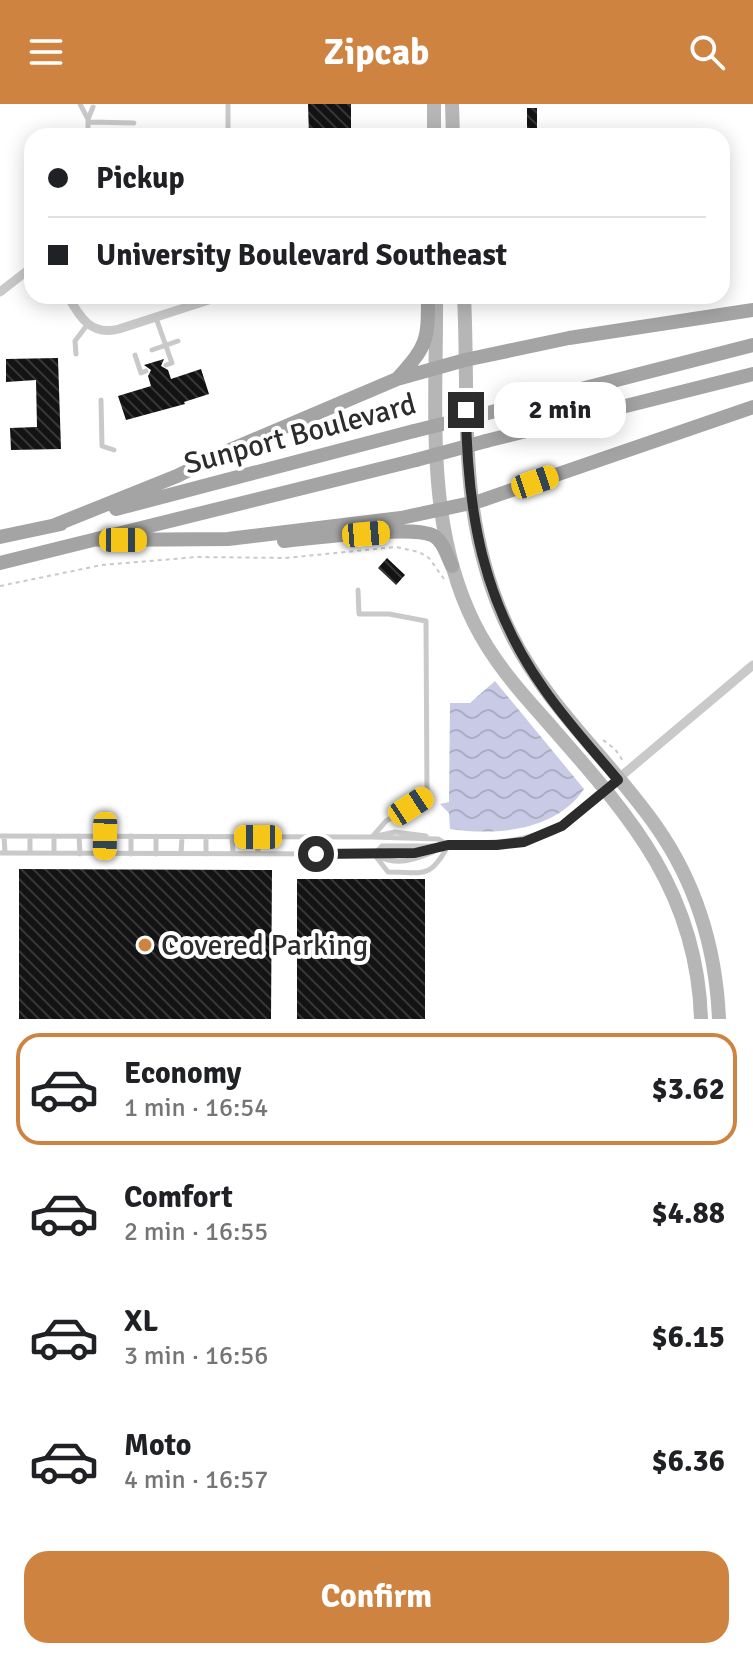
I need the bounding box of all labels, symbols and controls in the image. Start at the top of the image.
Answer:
icon: menu [24,30,68,74]
text: Zipcab [324,30,429,75]
icon: search [685,30,729,74]
text: Pickup [96,160,185,197]
text: University Boulevard Southeast [96,237,507,274]
callout: 2 min [494,382,626,438]
street label: Sunport Boulevard [180,385,420,483]
route end [448,392,484,428]
text: 2 min [529,394,591,426]
car [508,463,562,501]
car [341,520,391,548]
car [99,528,147,552]
car [384,783,438,829]
car [93,812,117,860]
car [234,825,282,849]
route start [298,836,334,872]
place label: Covered Parking [161,927,368,964]
marker: Covered Parking [136,936,154,954]
icon: car [28,1053,100,1125]
text: Economy [124,1055,241,1092]
text: $3.62 [652,1071,725,1108]
text: 1 min · 16:54 [124,1092,268,1124]
icon: car [28,1177,100,1249]
text: Comfort [124,1179,233,1216]
text: $4.88 [652,1195,725,1232]
text: 2 min · 16:55 [124,1216,268,1248]
icon: car [28,1301,100,1373]
text: XL [124,1303,158,1340]
text: $6.15 [652,1319,725,1356]
text: 3 min · 16:56 [124,1340,268,1372]
icon: car [28,1425,100,1497]
text: Moto [124,1427,191,1464]
text: $6.36 [652,1443,725,1480]
text: 4 min · 16:57 [124,1464,268,1496]
button: Confirm [24,1551,729,1643]

